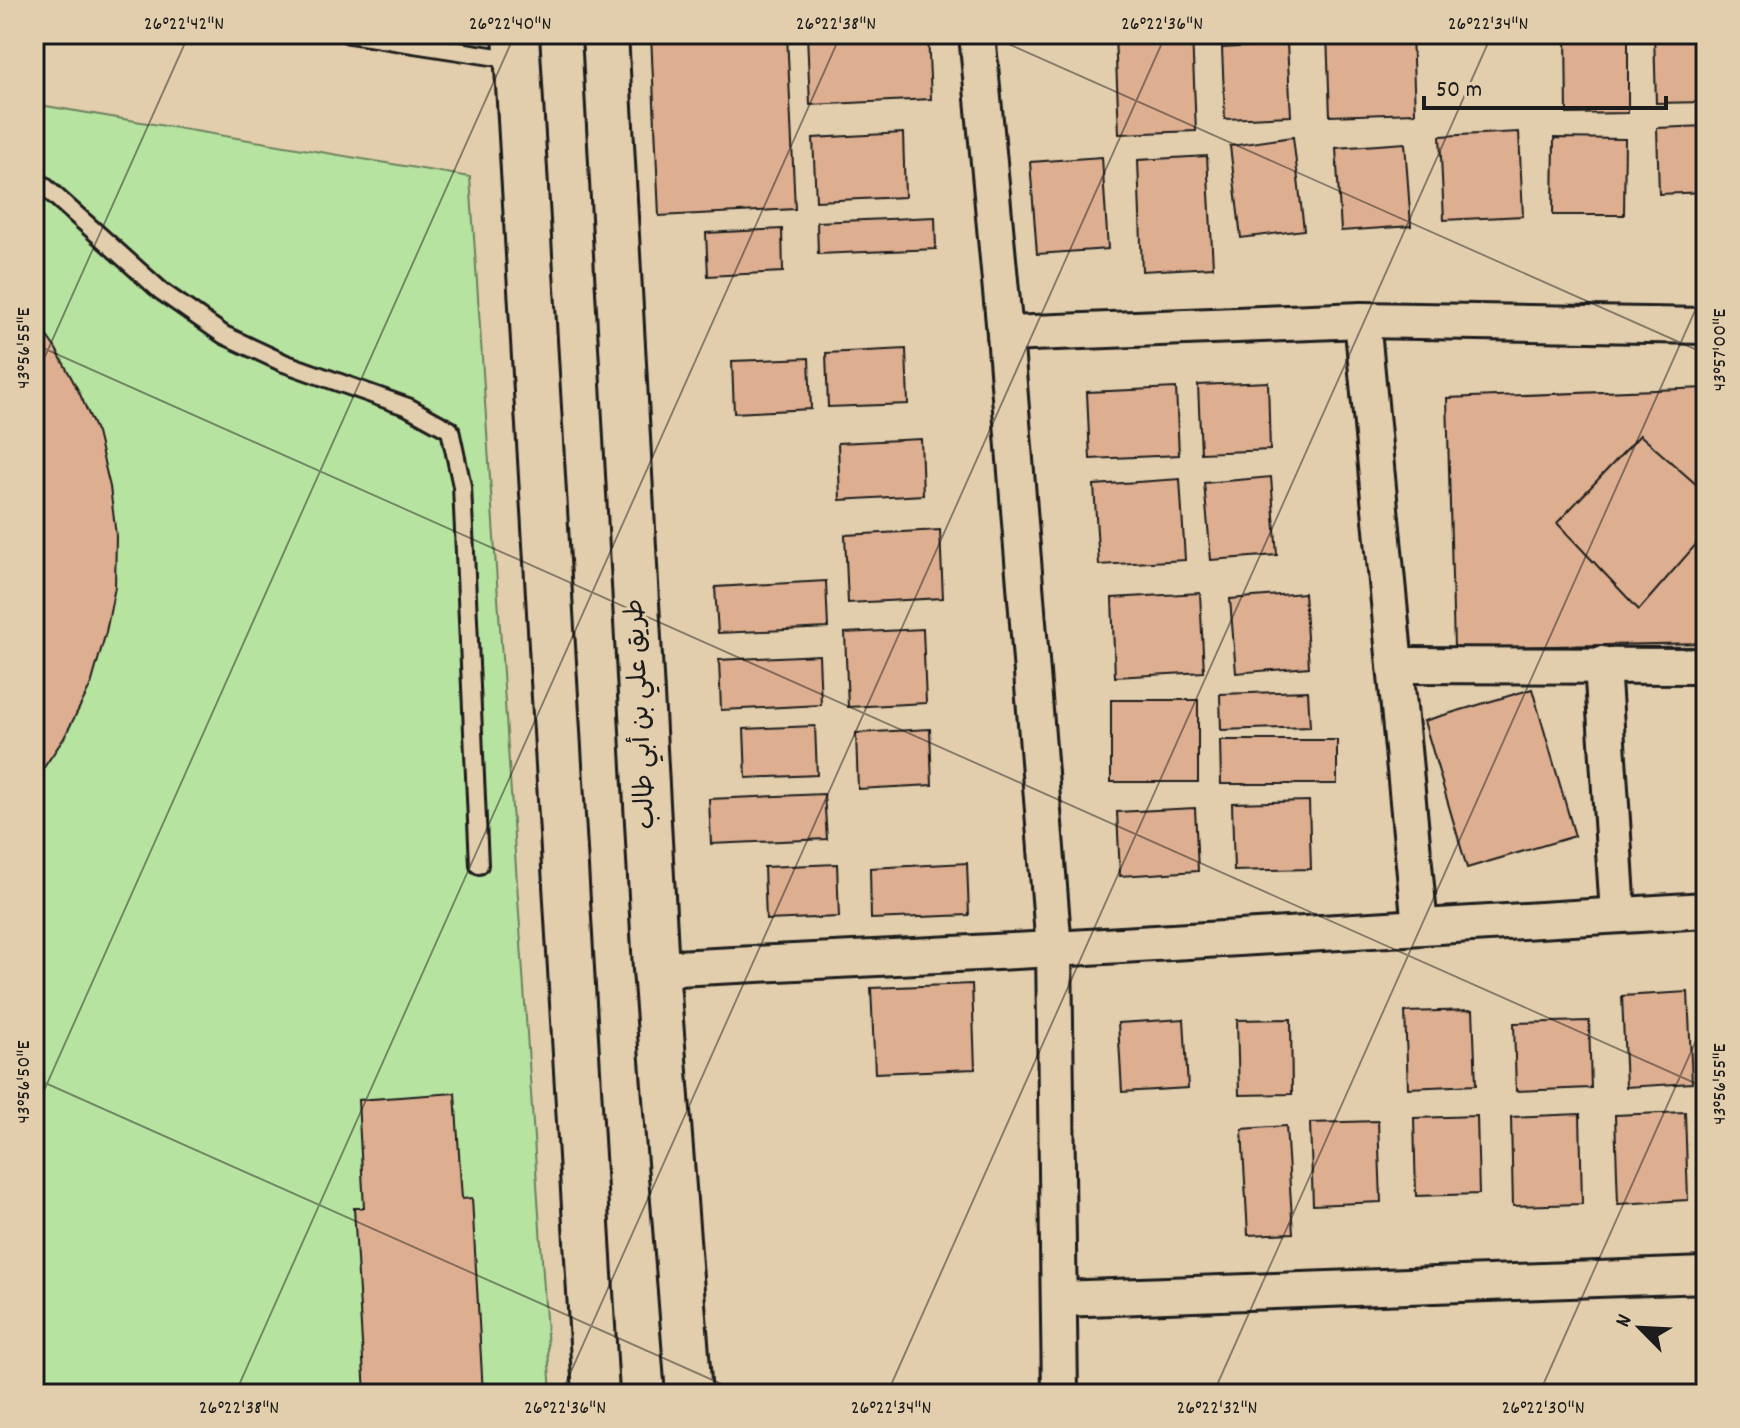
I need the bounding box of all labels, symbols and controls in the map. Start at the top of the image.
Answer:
text: 26°22'42"N [144,11,224,39]
text: 26°22'40"N [469,11,551,39]
text: 26°22'38"N [796,11,876,39]
text: 26°22'36"N [1121,11,1203,39]
text: 26°22'34"N [1448,11,1528,39]
scale bar [1424,60,1666,110]
text: 50 m [1436,74,1482,108]
text: 43°56'55"E [11,307,39,389]
text: 43°57'00"E [1707,309,1735,391]
street label: طريق علي بن أبي طالب [617,598,668,830]
text: 43°56'50"E [11,1041,39,1123]
text: 43°56'55"E [1707,1043,1735,1125]
north arrow [1600,1288,1680,1368]
text: N [1609,1310,1641,1333]
text: 26°22'38"N [199,1395,279,1423]
text: 26°22'36"N [524,1395,606,1423]
text: 26°22'34"N [851,1395,931,1423]
text: 26°22'32"N [1177,1395,1258,1423]
text: 26°22'30"N [1501,1395,1585,1423]

